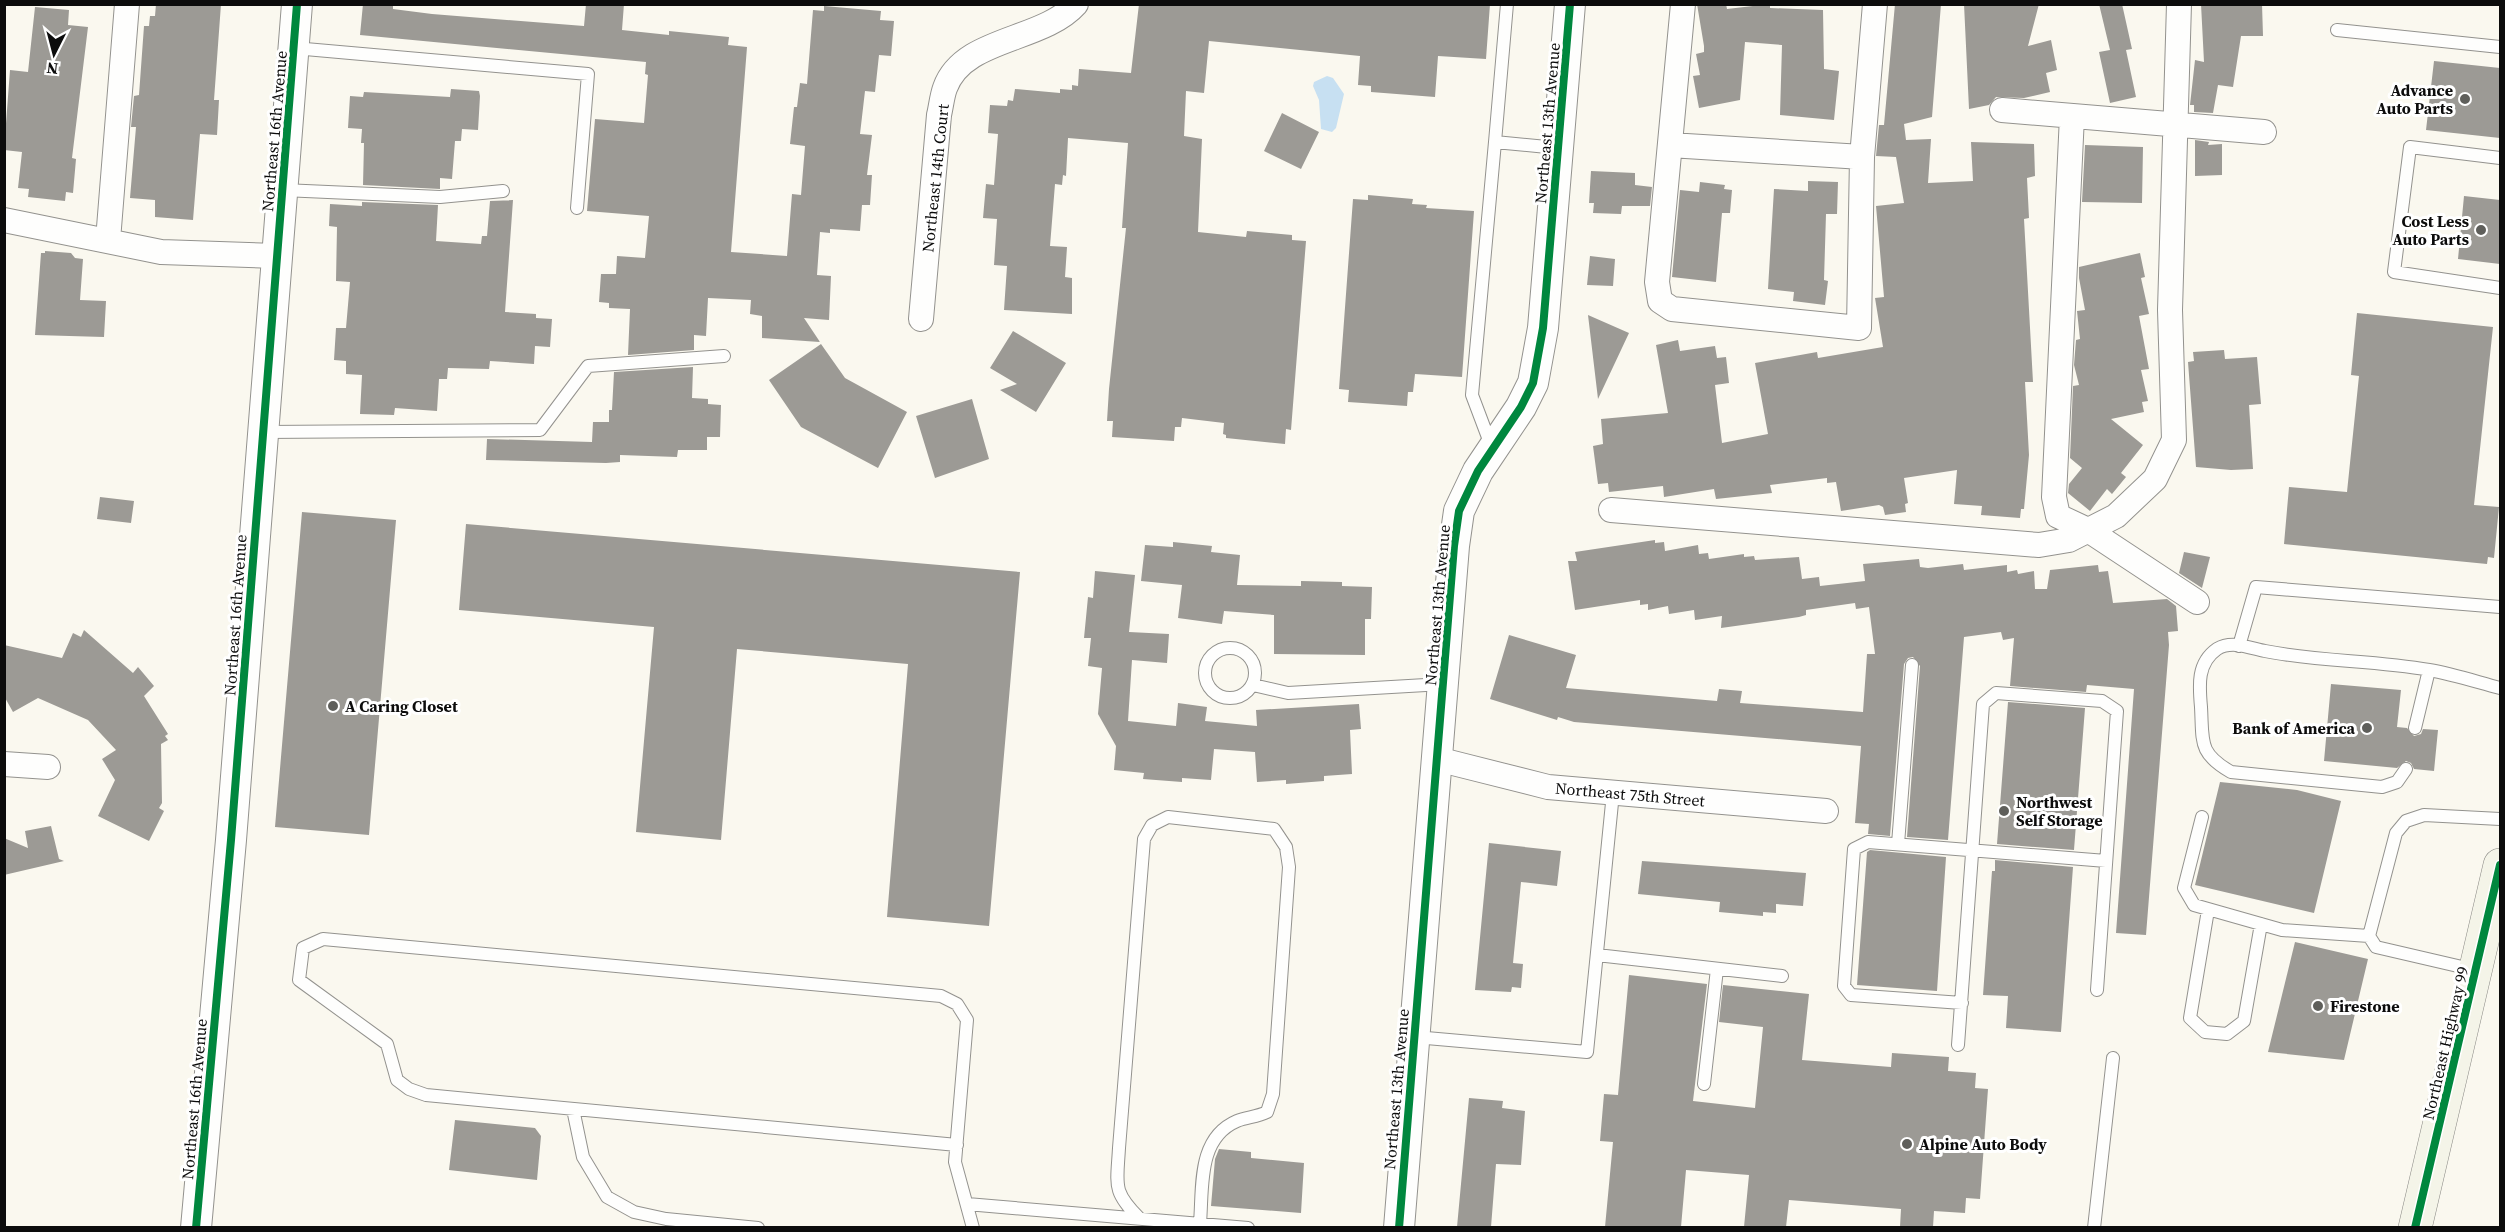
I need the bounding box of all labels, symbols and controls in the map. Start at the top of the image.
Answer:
north arrow [24,24,84,84]
street label: Northeast 13th Avenue [1529,42,1565,204]
street label: Northeast 16th Avenue [256,50,292,212]
text: N [45,57,59,80]
place label: Advance Auto Parts [2376,79,2453,119]
marker: Advance Auto Parts [2458,92,2472,106]
street label: Northeast 14th Court [916,102,954,253]
place label: Cost Less Auto Parts [2392,210,2469,250]
marker: Cost Less Auto Parts [2474,223,2488,237]
street label: Northeast 13th Avenue [1419,524,1455,686]
street label: Northeast 16th Avenue [218,534,252,696]
place label: A Caring Closet [345,695,458,717]
marker: A Caring Closet [326,699,340,713]
place label: Bank of America [2232,717,2355,739]
marker: Bank of America [2360,721,2374,735]
street label: Northeast 75th Street [1554,776,1707,812]
place label: Northwest Self Storage [2016,791,2103,831]
marker: Northwest Self Storage [1997,804,2011,818]
street label: Northeast Highway 99 [2417,964,2473,1122]
place label: Firestone [2330,995,2400,1017]
marker: Firestone [2311,999,2325,1013]
street label: Northeast 13th Avenue [1378,1008,1414,1170]
street label: Northeast 16th Avenue [176,1018,212,1180]
place label: Alpine Auto Body [1919,1133,2047,1155]
marker: Alpine Auto Body [1900,1137,1914,1151]

